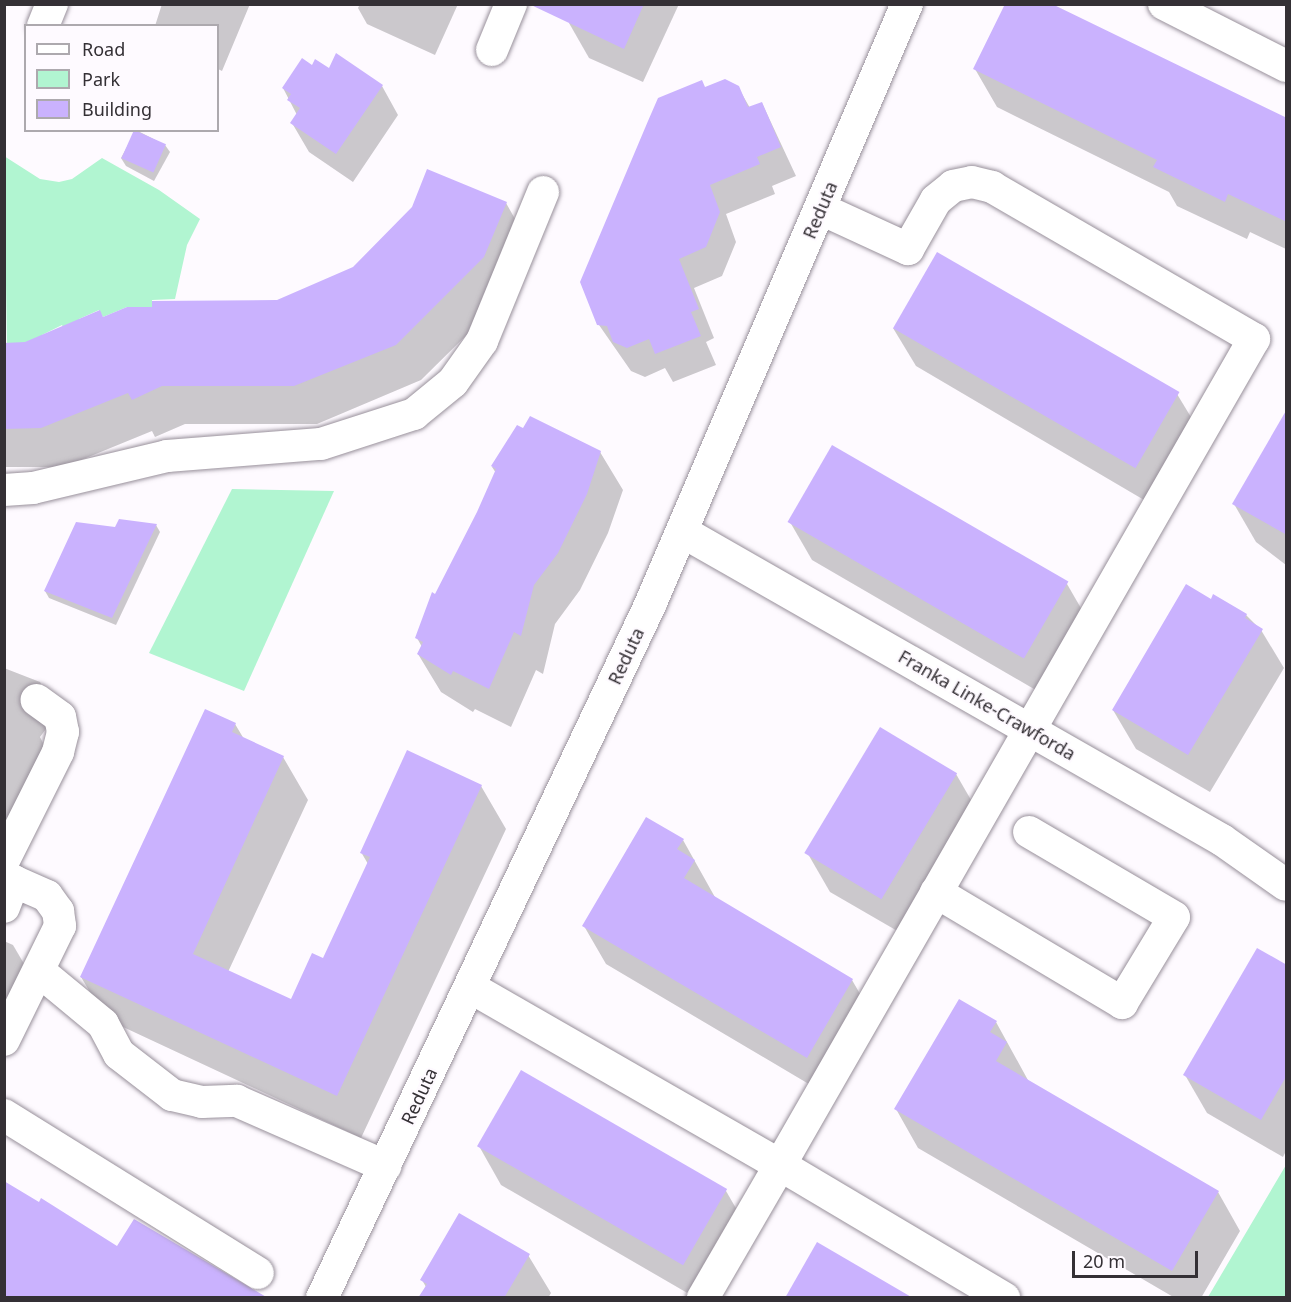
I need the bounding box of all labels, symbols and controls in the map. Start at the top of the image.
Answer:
legend [24,24,219,132]
text: Road [82,37,125,61]
text: Park [82,67,120,91]
text: Building [82,97,152,121]
street label: Reduta [798,178,842,242]
street label: Reduta [604,624,648,688]
street label: Franka Linke-Crawforda [895,645,1079,765]
street label: Reduta [397,1064,441,1128]
scale bar [1075,1239,1201,1277]
text: 20 m [1083,1249,1125,1273]

